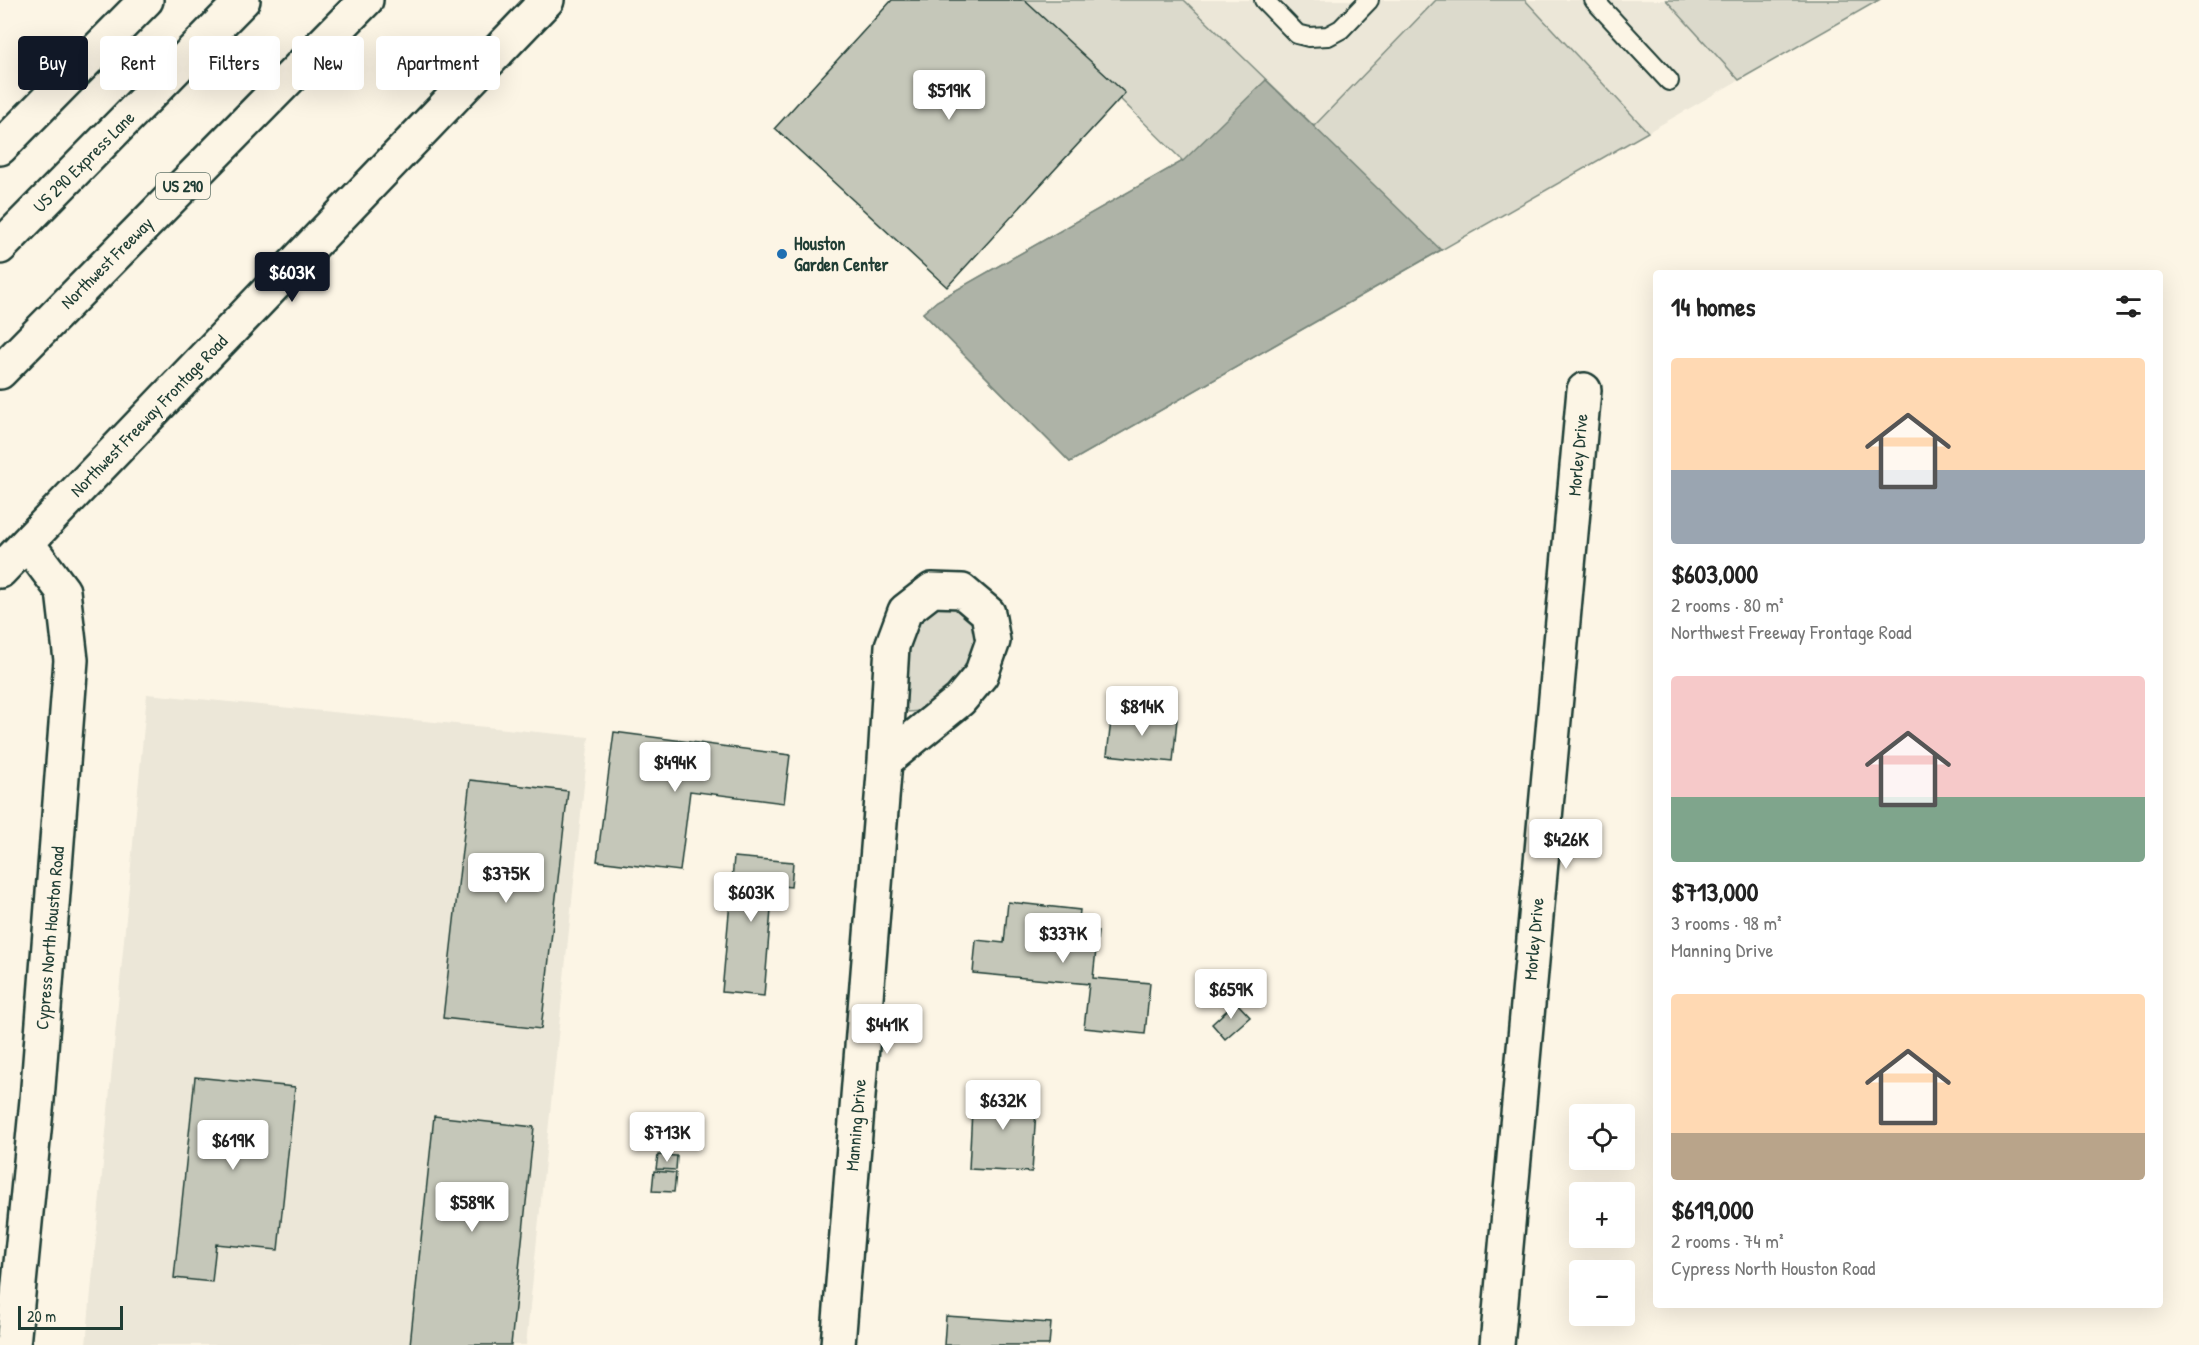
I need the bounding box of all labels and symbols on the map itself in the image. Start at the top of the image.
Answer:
pin: $519K [907,70,991,121]
street label: US 290 Express Lane [27,105,140,218]
road number: US 290 [156,173,210,199]
street label: Northwest Freeway [55,211,159,314]
place label: Houston Garden Center [794,231,889,277]
marker: Houston Garden Center [775,247,789,261]
pin: $603K [250,252,334,303]
street label: Northwest Freeway Frontage Road [64,329,233,502]
street label: Morley Drive [1561,413,1594,497]
pin: $814K [1100,686,1184,737]
pin: $494K [633,742,717,793]
pin: $426K [1524,819,1608,870]
street label: Cypress North Houston Road [29,845,70,1031]
pin: $375K [464,853,548,904]
pin: $603K [709,872,793,923]
street label: Morley Drive [1517,897,1550,981]
pin: $337K [1021,913,1105,964]
pin: $659K [1189,969,1273,1020]
pin: $441K [845,1004,929,1055]
street label: Manning Drive [839,1078,872,1172]
pin: $632K [961,1080,1045,1131]
pin: $713K [625,1112,709,1163]
pin: $619K [191,1120,275,1171]
pin: $589K [430,1182,514,1233]
scale bar [18,1303,123,1330]

